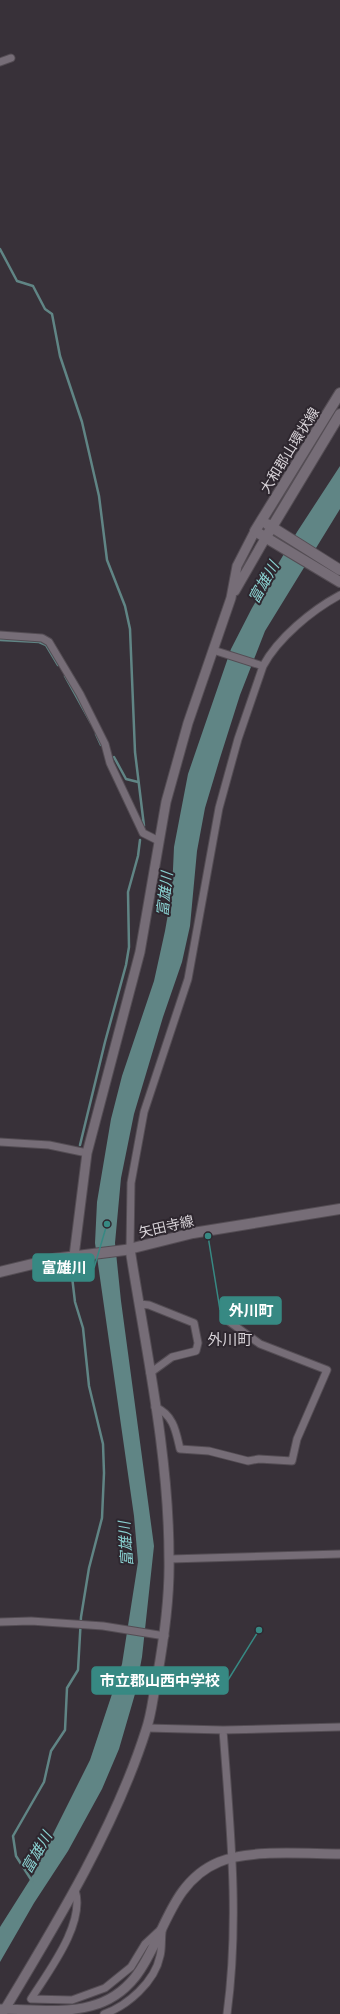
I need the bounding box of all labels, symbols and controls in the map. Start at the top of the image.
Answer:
street label: 大和郡山環状線 [255,403,323,497]
water label: 富雄川 [243,556,284,607]
water label: 富雄川 [152,869,177,917]
street label: 矢田寺線 [137,1210,195,1242]
callout: 富雄川 [33,1254,94,1281]
text: 富雄川 [41,1257,87,1277]
callout: 外川町 [220,1297,281,1324]
text: 外川町 [228,1300,274,1320]
district label: 外川町 [207,1329,253,1349]
water label: 富雄川 [113,1519,137,1567]
callout: 市立郡山西中学校 [92,1667,228,1694]
text: 市立郡山西中学校 [100,1670,220,1690]
water label: 富雄川 [16,1826,57,1876]

